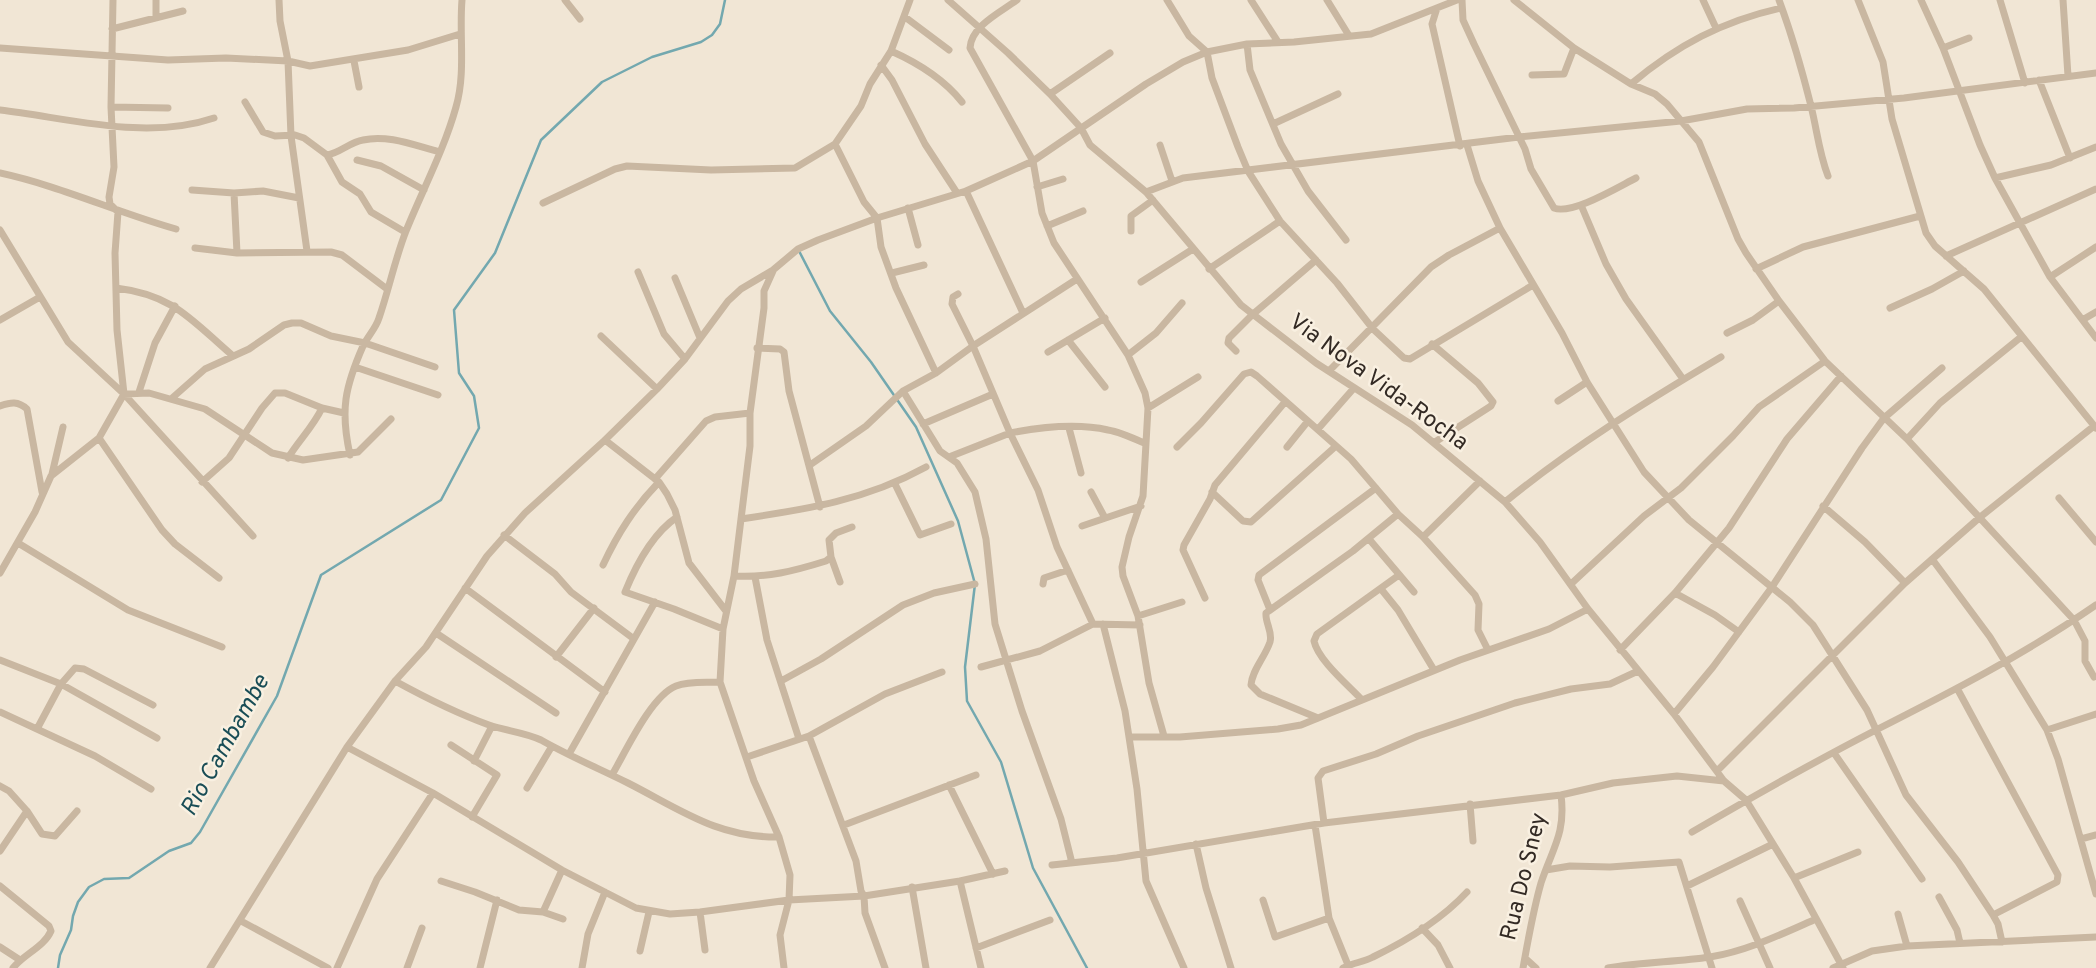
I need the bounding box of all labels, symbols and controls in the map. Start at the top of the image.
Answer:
street label: Via Nova Vida-Rocha [1283,308,1473,458]
water label: Rio Cambambe [175,670,277,822]
street label: Rua Do Sney [1495,810,1555,944]

